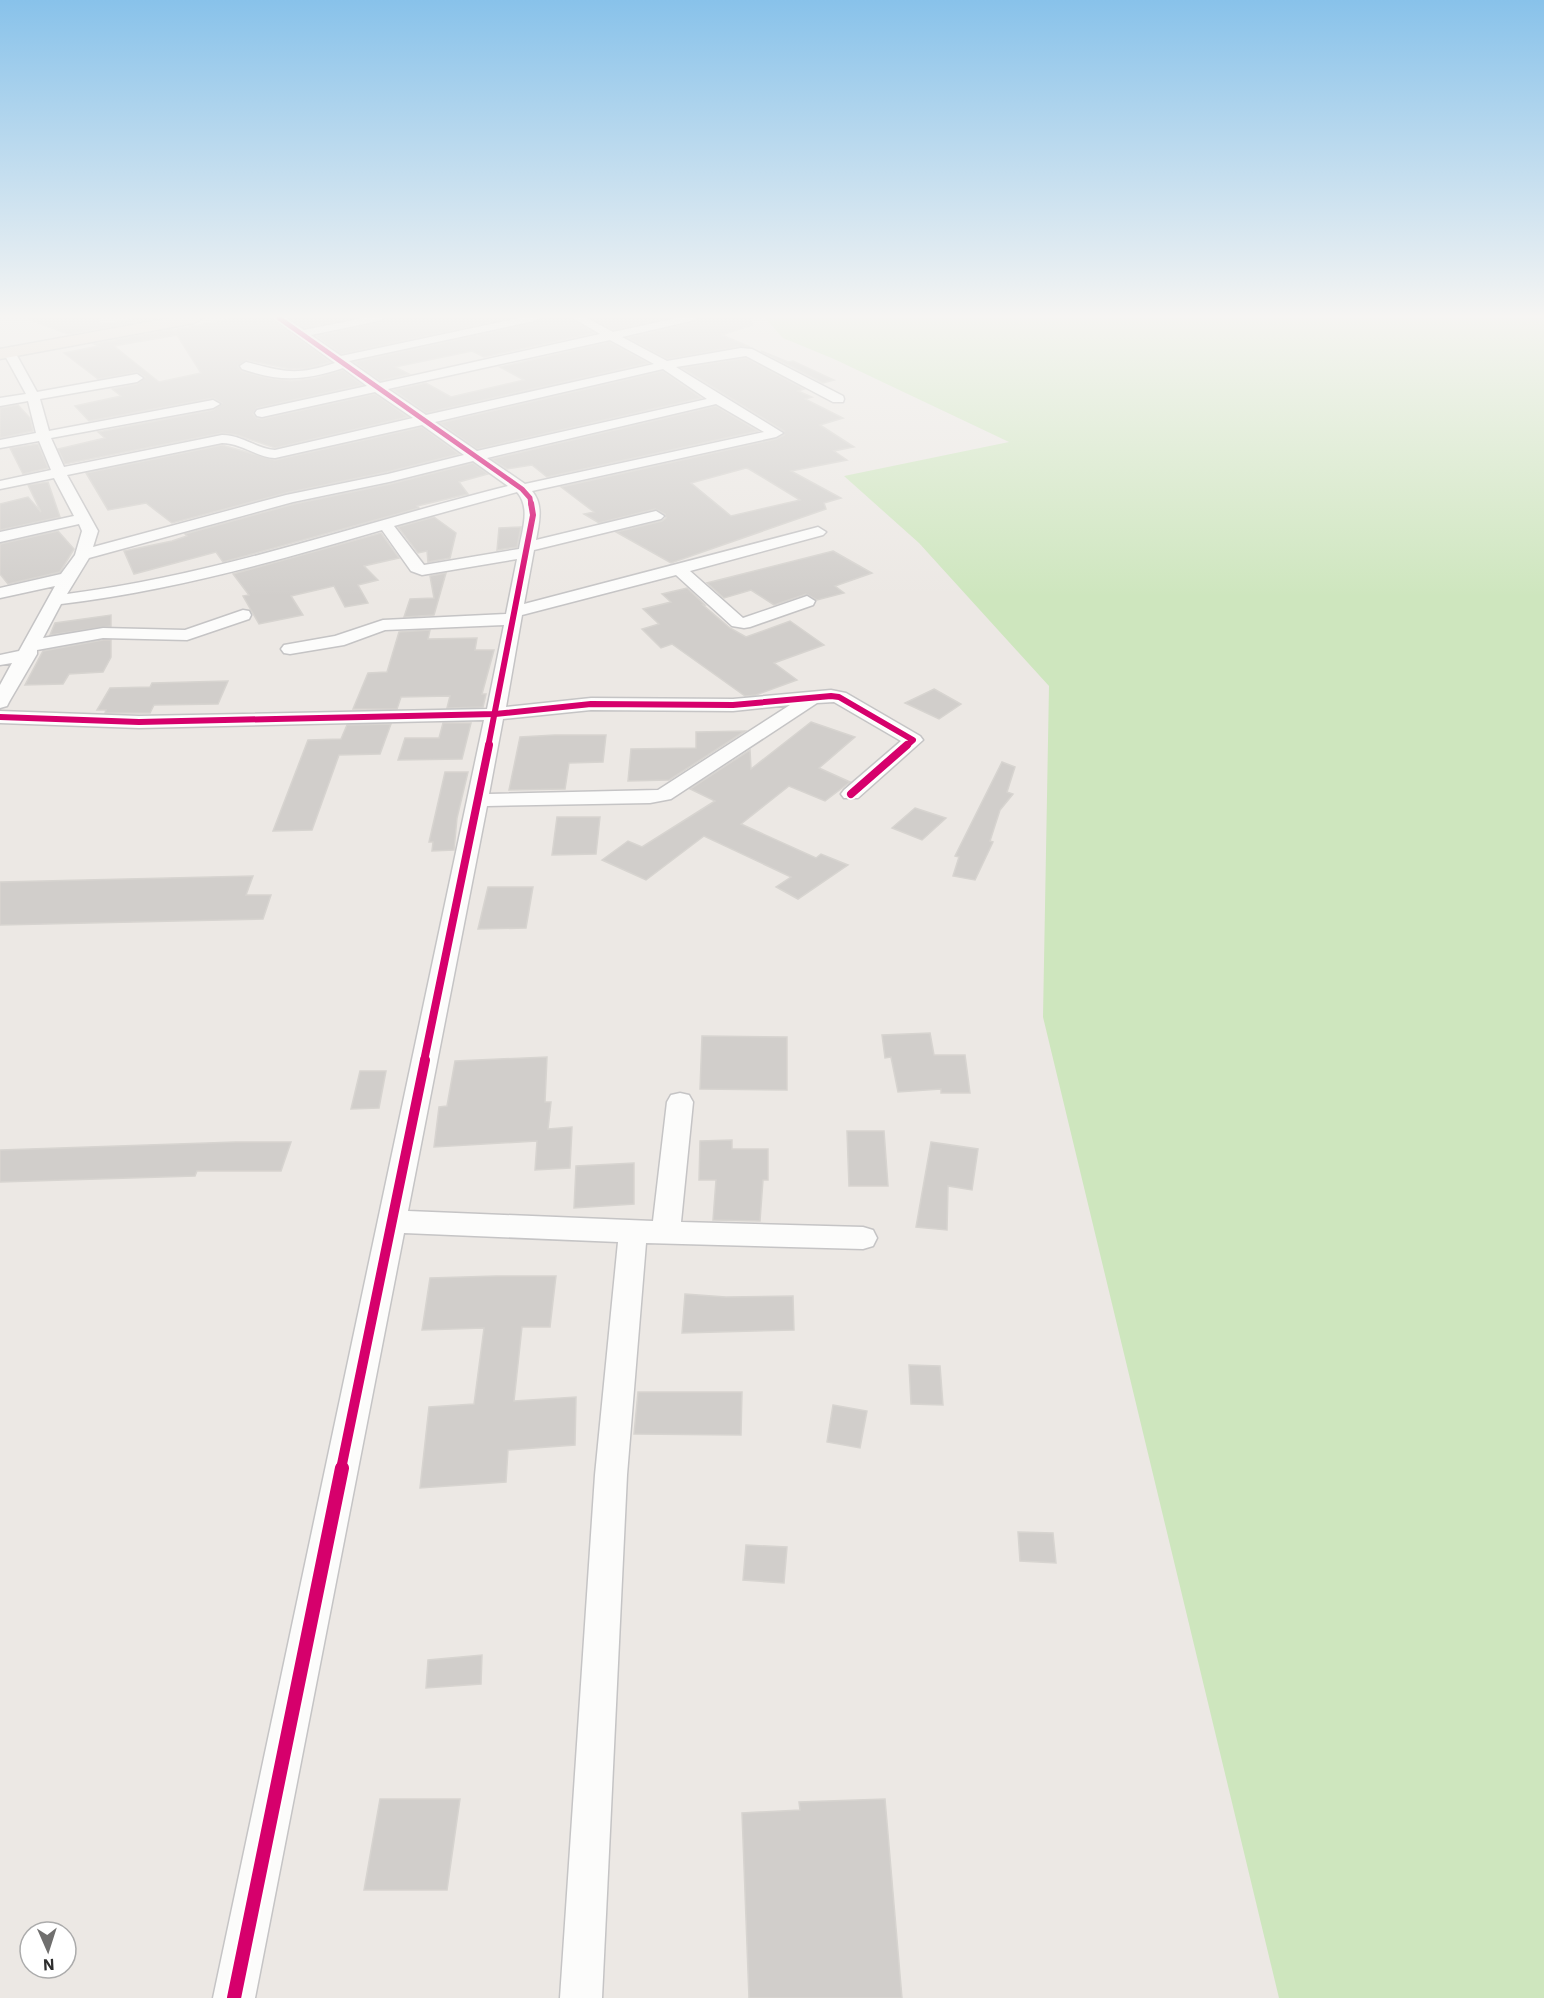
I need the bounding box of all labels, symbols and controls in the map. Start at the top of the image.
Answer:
north arrow [18,1920,78,1980]
text: N [42,1955,55,1975]

